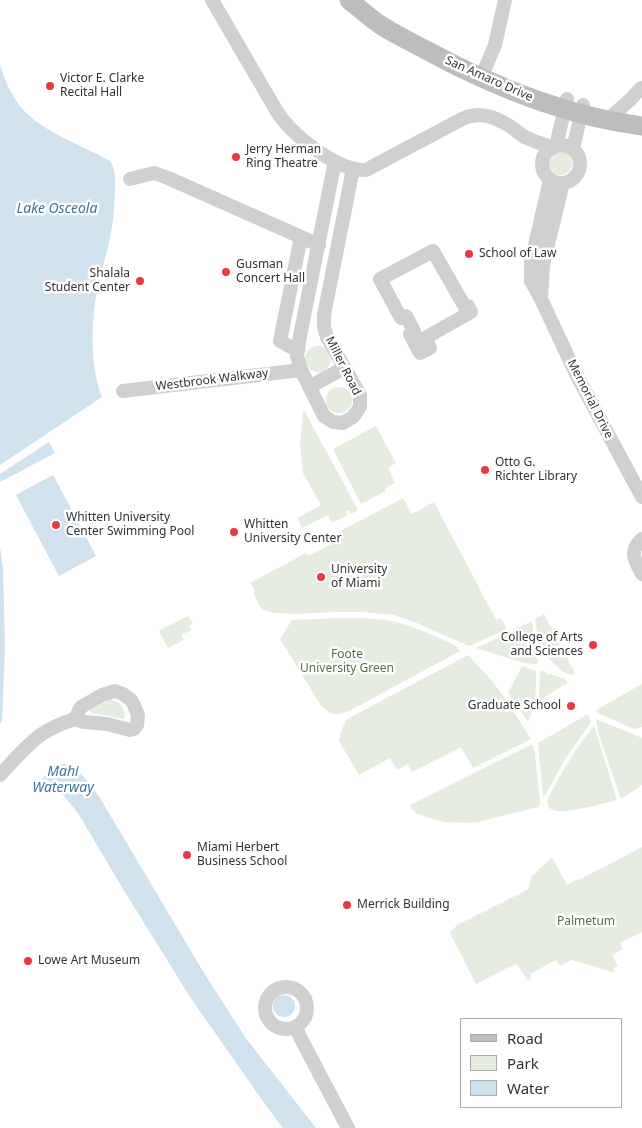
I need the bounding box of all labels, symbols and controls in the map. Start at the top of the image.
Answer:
street label: San Amaro Drive [443,53,535,105]
place label: Victor E. Clarke Recital Hall [60,72,144,100]
marker: Victor E. Clarke Recital Hall [44,80,56,92]
place label: Jerry Herman Ring Theatre [246,143,321,171]
marker: Jerry Herman Ring Theatre [230,151,242,163]
water label: Lake Osceola [17,201,97,217]
place label: School of Law [479,247,556,261]
marker: School of Law [463,248,475,260]
place label: Gusman Concert Hall [236,258,305,286]
marker: Gusman Concert Hall [220,266,232,278]
place label: Shalala Student Center [45,267,130,295]
marker: Shalala Student Center [134,275,146,287]
street label: Miller Road [322,334,364,398]
street label: Memorial Drive [564,357,616,441]
street label: Westbrook Walkway [155,366,269,394]
place label: Otto G. Richter Library [495,456,577,484]
marker: Otto G. Richter Library [479,464,491,476]
place label: Whitten University Center Swimming Pool [66,511,194,539]
place label: Whitten University Center [244,518,341,546]
marker: Whitten University Center Swimming Pool [50,519,62,531]
marker: Whitten University Center [228,526,240,538]
place label: University of Miami [331,563,387,591]
marker: University of Miami [315,571,327,583]
place label: College of Arts and Sciences [501,631,583,659]
marker: College of Arts and Sciences [587,639,599,651]
park label: Foote University Green [300,648,394,676]
place label: Graduate School [468,699,561,713]
marker: Graduate School [565,700,577,712]
water label: Mahi Waterway [32,764,94,796]
place label: Miami Herbert Business School [197,841,287,869]
marker: Miami Herbert Business School [181,849,193,861]
place label: Merrick Building [357,898,450,912]
marker: Merrick Building [341,899,353,911]
park label: Palmetum [557,915,615,929]
place label: Lowe Art Museum [38,954,140,968]
marker: Lowe Art Museum [22,955,34,967]
legend [460,1018,622,1108]
text: Road [507,1028,543,1048]
text: Park [507,1053,539,1073]
text: Water [507,1078,549,1098]

